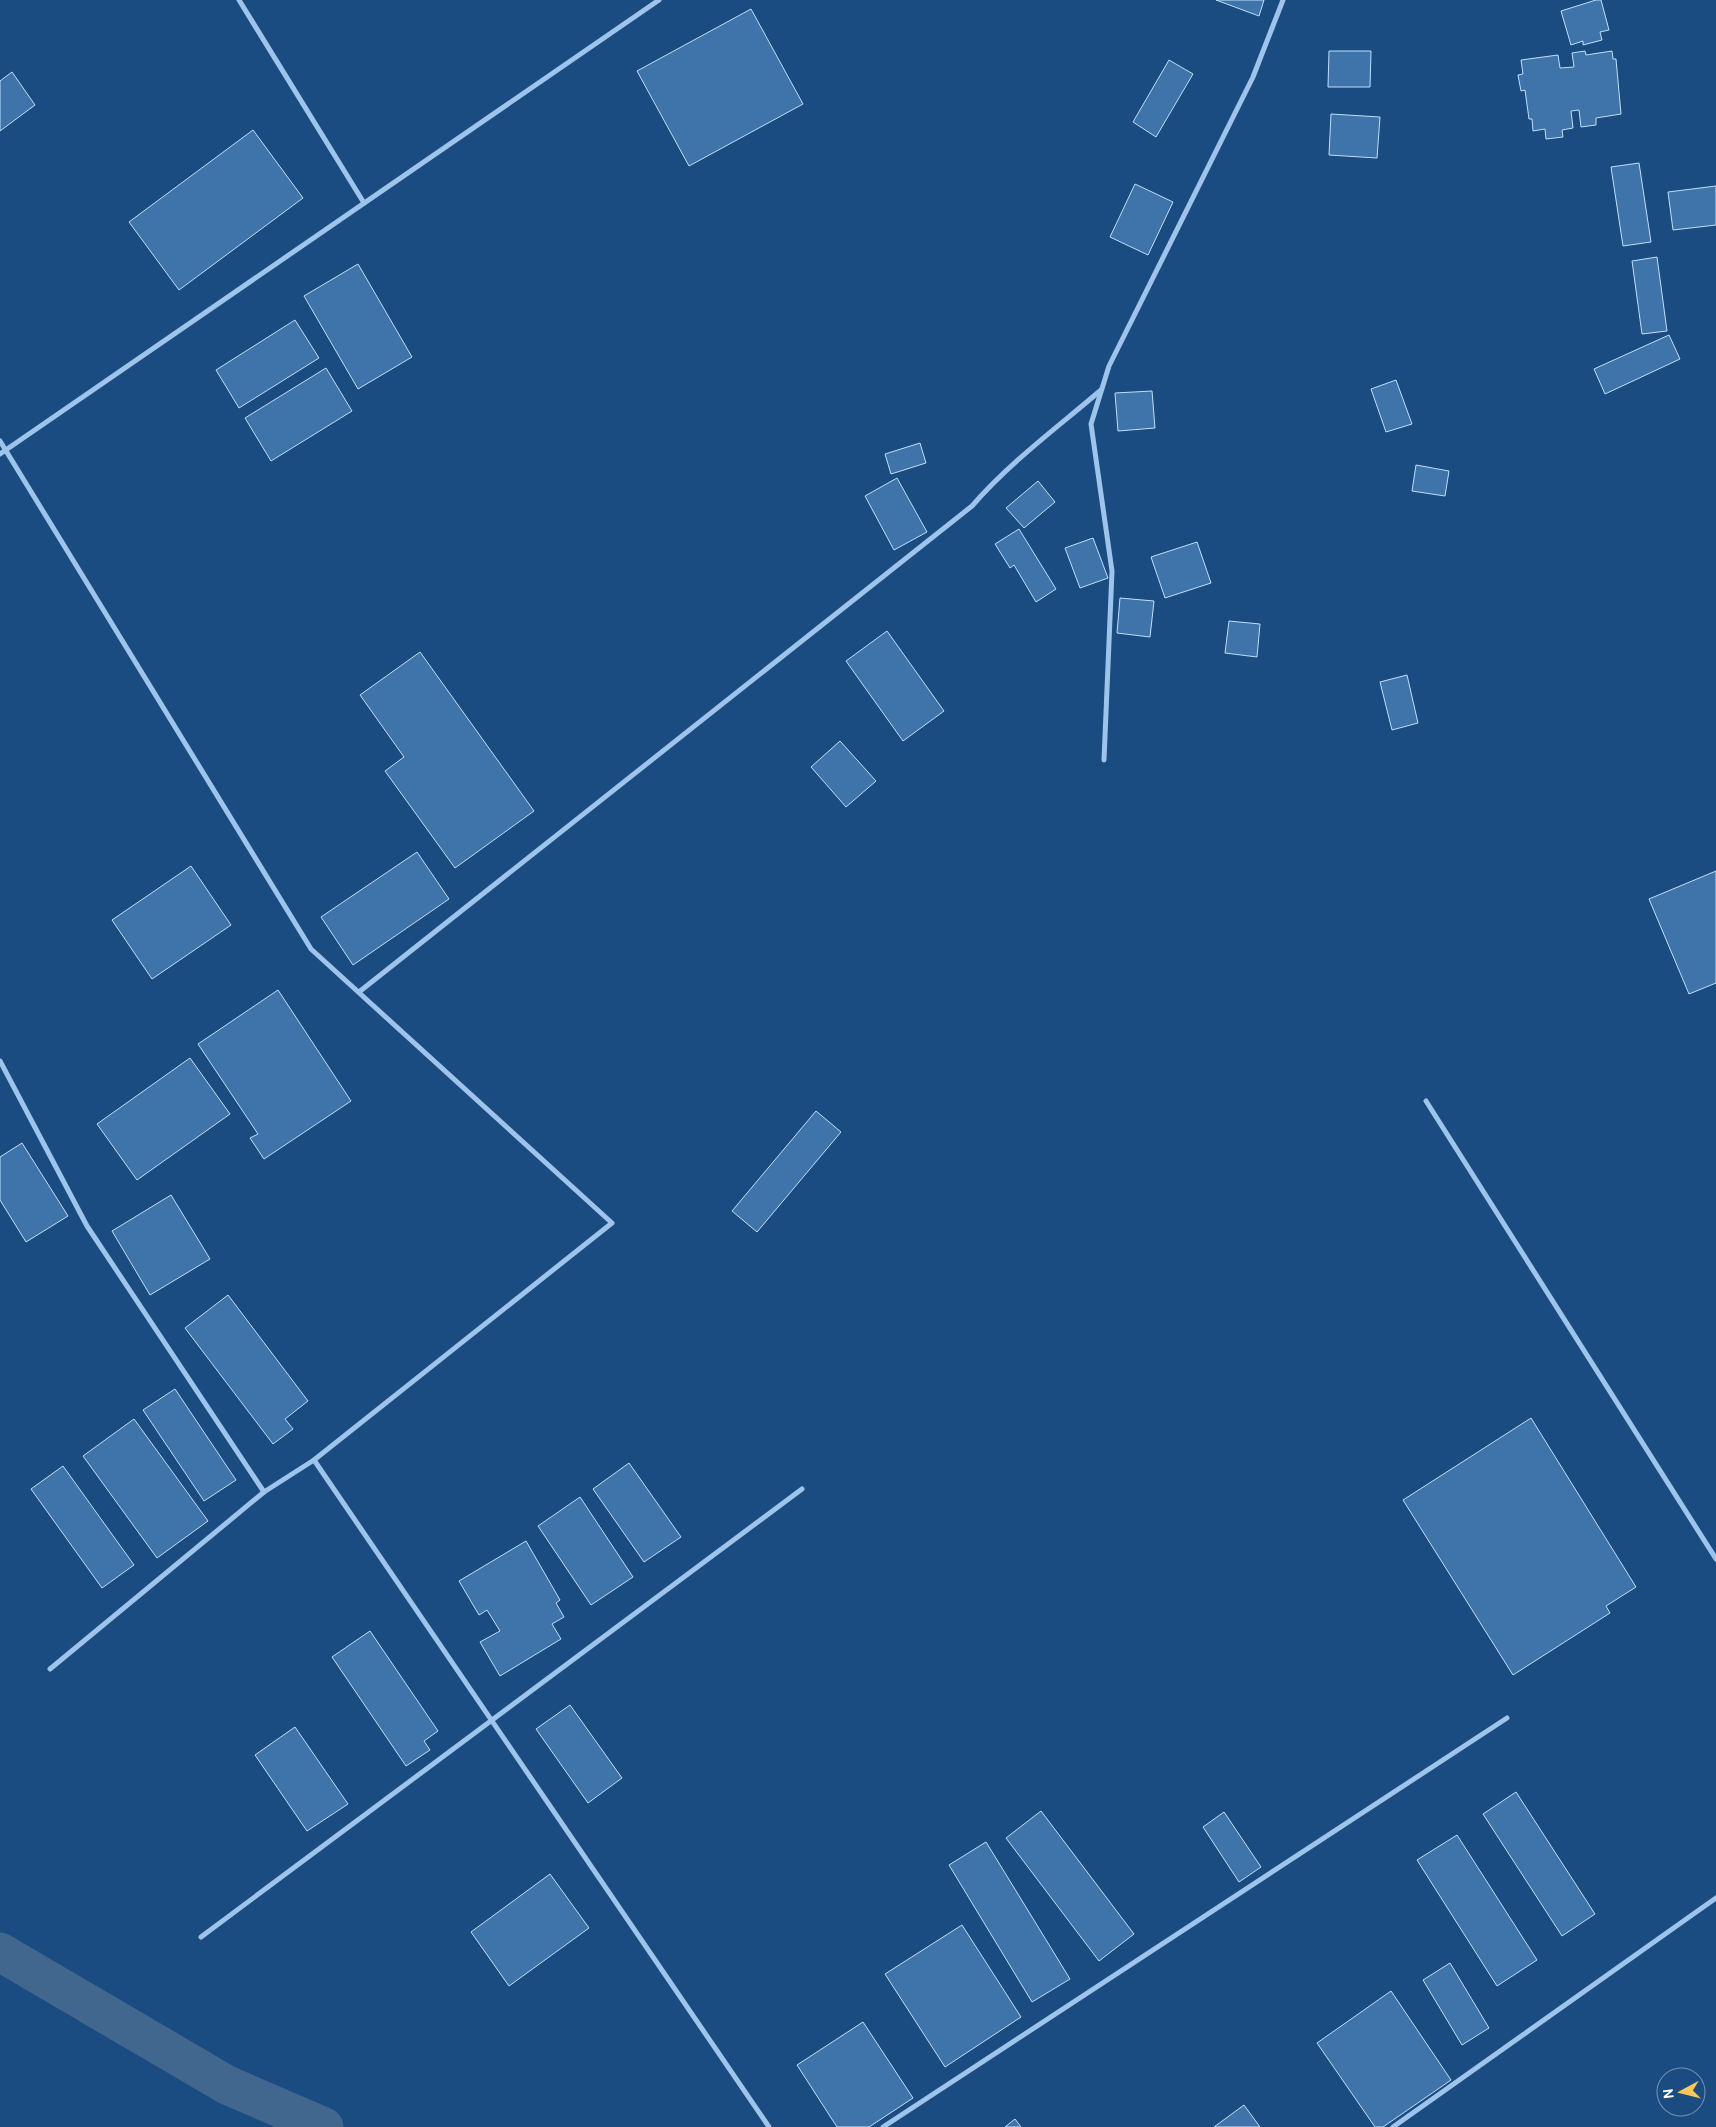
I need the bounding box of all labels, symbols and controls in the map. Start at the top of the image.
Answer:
north arrow [1656,2067,1706,2117]
text: N [1659,2088,1678,2100]

